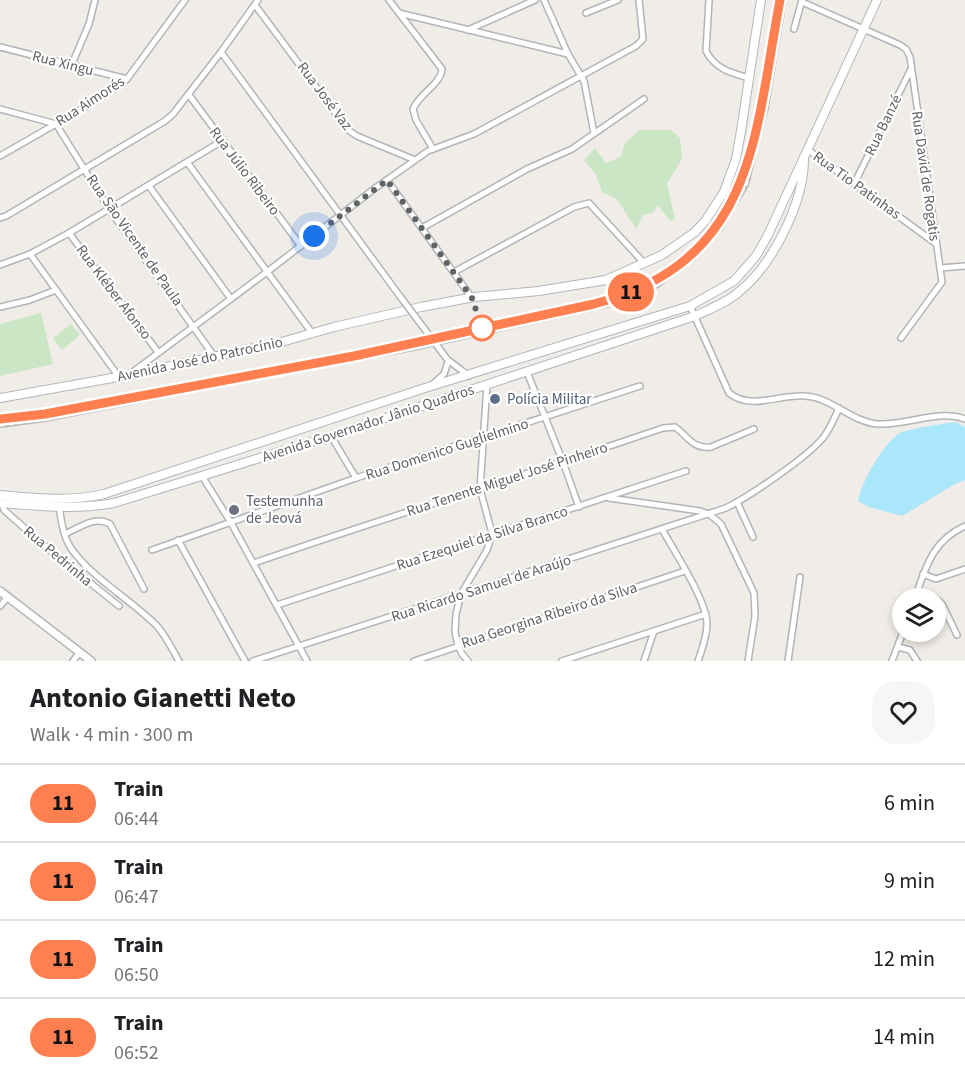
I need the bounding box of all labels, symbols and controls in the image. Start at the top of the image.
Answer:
street label: Rua Xingu [30,46,96,81]
street label: Rua José Vaz [292,58,357,135]
street label: Rua Aimorés [52,71,129,132]
street label: Rua Banzé [860,91,907,159]
street label: Rua David de Rogatis [906,110,945,242]
street label: Rua Júlio Ribeiro [204,123,285,220]
street label: Rua Tio Patinhas [808,146,905,225]
street label: Rua São Vicente de Paula [81,170,188,310]
your location [299,221,329,251]
street label: Rua Kléber Afonso [71,240,156,344]
line badge: 11 [604,272,658,312]
text: 11 [620,277,642,307]
unlabelled marker [469,315,495,341]
street label: Avenida José do Patrocínio [115,332,285,387]
street label: Avenida Governador Jânio Quadros [259,379,477,468]
place label: Polícia Militar [507,389,592,410]
marker: Polícia Militar [488,392,502,406]
street label: Rua Domenico Guglielmino [363,413,531,486]
street label: Rua Tenente Miguel José Pinheiro [404,437,610,522]
place label: Testemunha de Jeová [246,491,323,529]
street label: Rua Ezequiel da Silva Branco [394,501,571,576]
marker: Testemunha de Jeová [227,503,241,517]
street label: Rua Pedrinha [19,521,97,591]
street label: Rua Ricardo Samuel de Araújo [389,549,574,628]
street label: Rua Georgina Ribeiro da Silva [459,577,640,654]
map controls [892,588,946,642]
button: layers [892,588,946,642]
text: Antonio Gianetti Neto [30,678,296,718]
button: heart [872,681,935,744]
text: Walk · 4 min · 300 m [30,721,193,749]
text: Train [114,773,164,805]
text: 6 min [884,787,935,819]
text: 11 [52,788,74,818]
text: 06:44 [114,805,159,833]
text: Train [114,851,164,883]
text: 9 min [884,865,935,897]
text: 11 [52,866,74,896]
text: 06:47 [114,883,159,911]
text: Train [114,929,164,961]
text: 12 min [873,943,935,975]
text: 11 [52,944,74,974]
text: 06:50 [114,961,159,989]
text: Train [114,1007,164,1039]
text: 14 min [873,1021,935,1053]
text: 11 [52,1022,74,1052]
text: 06:52 [114,1039,159,1067]

